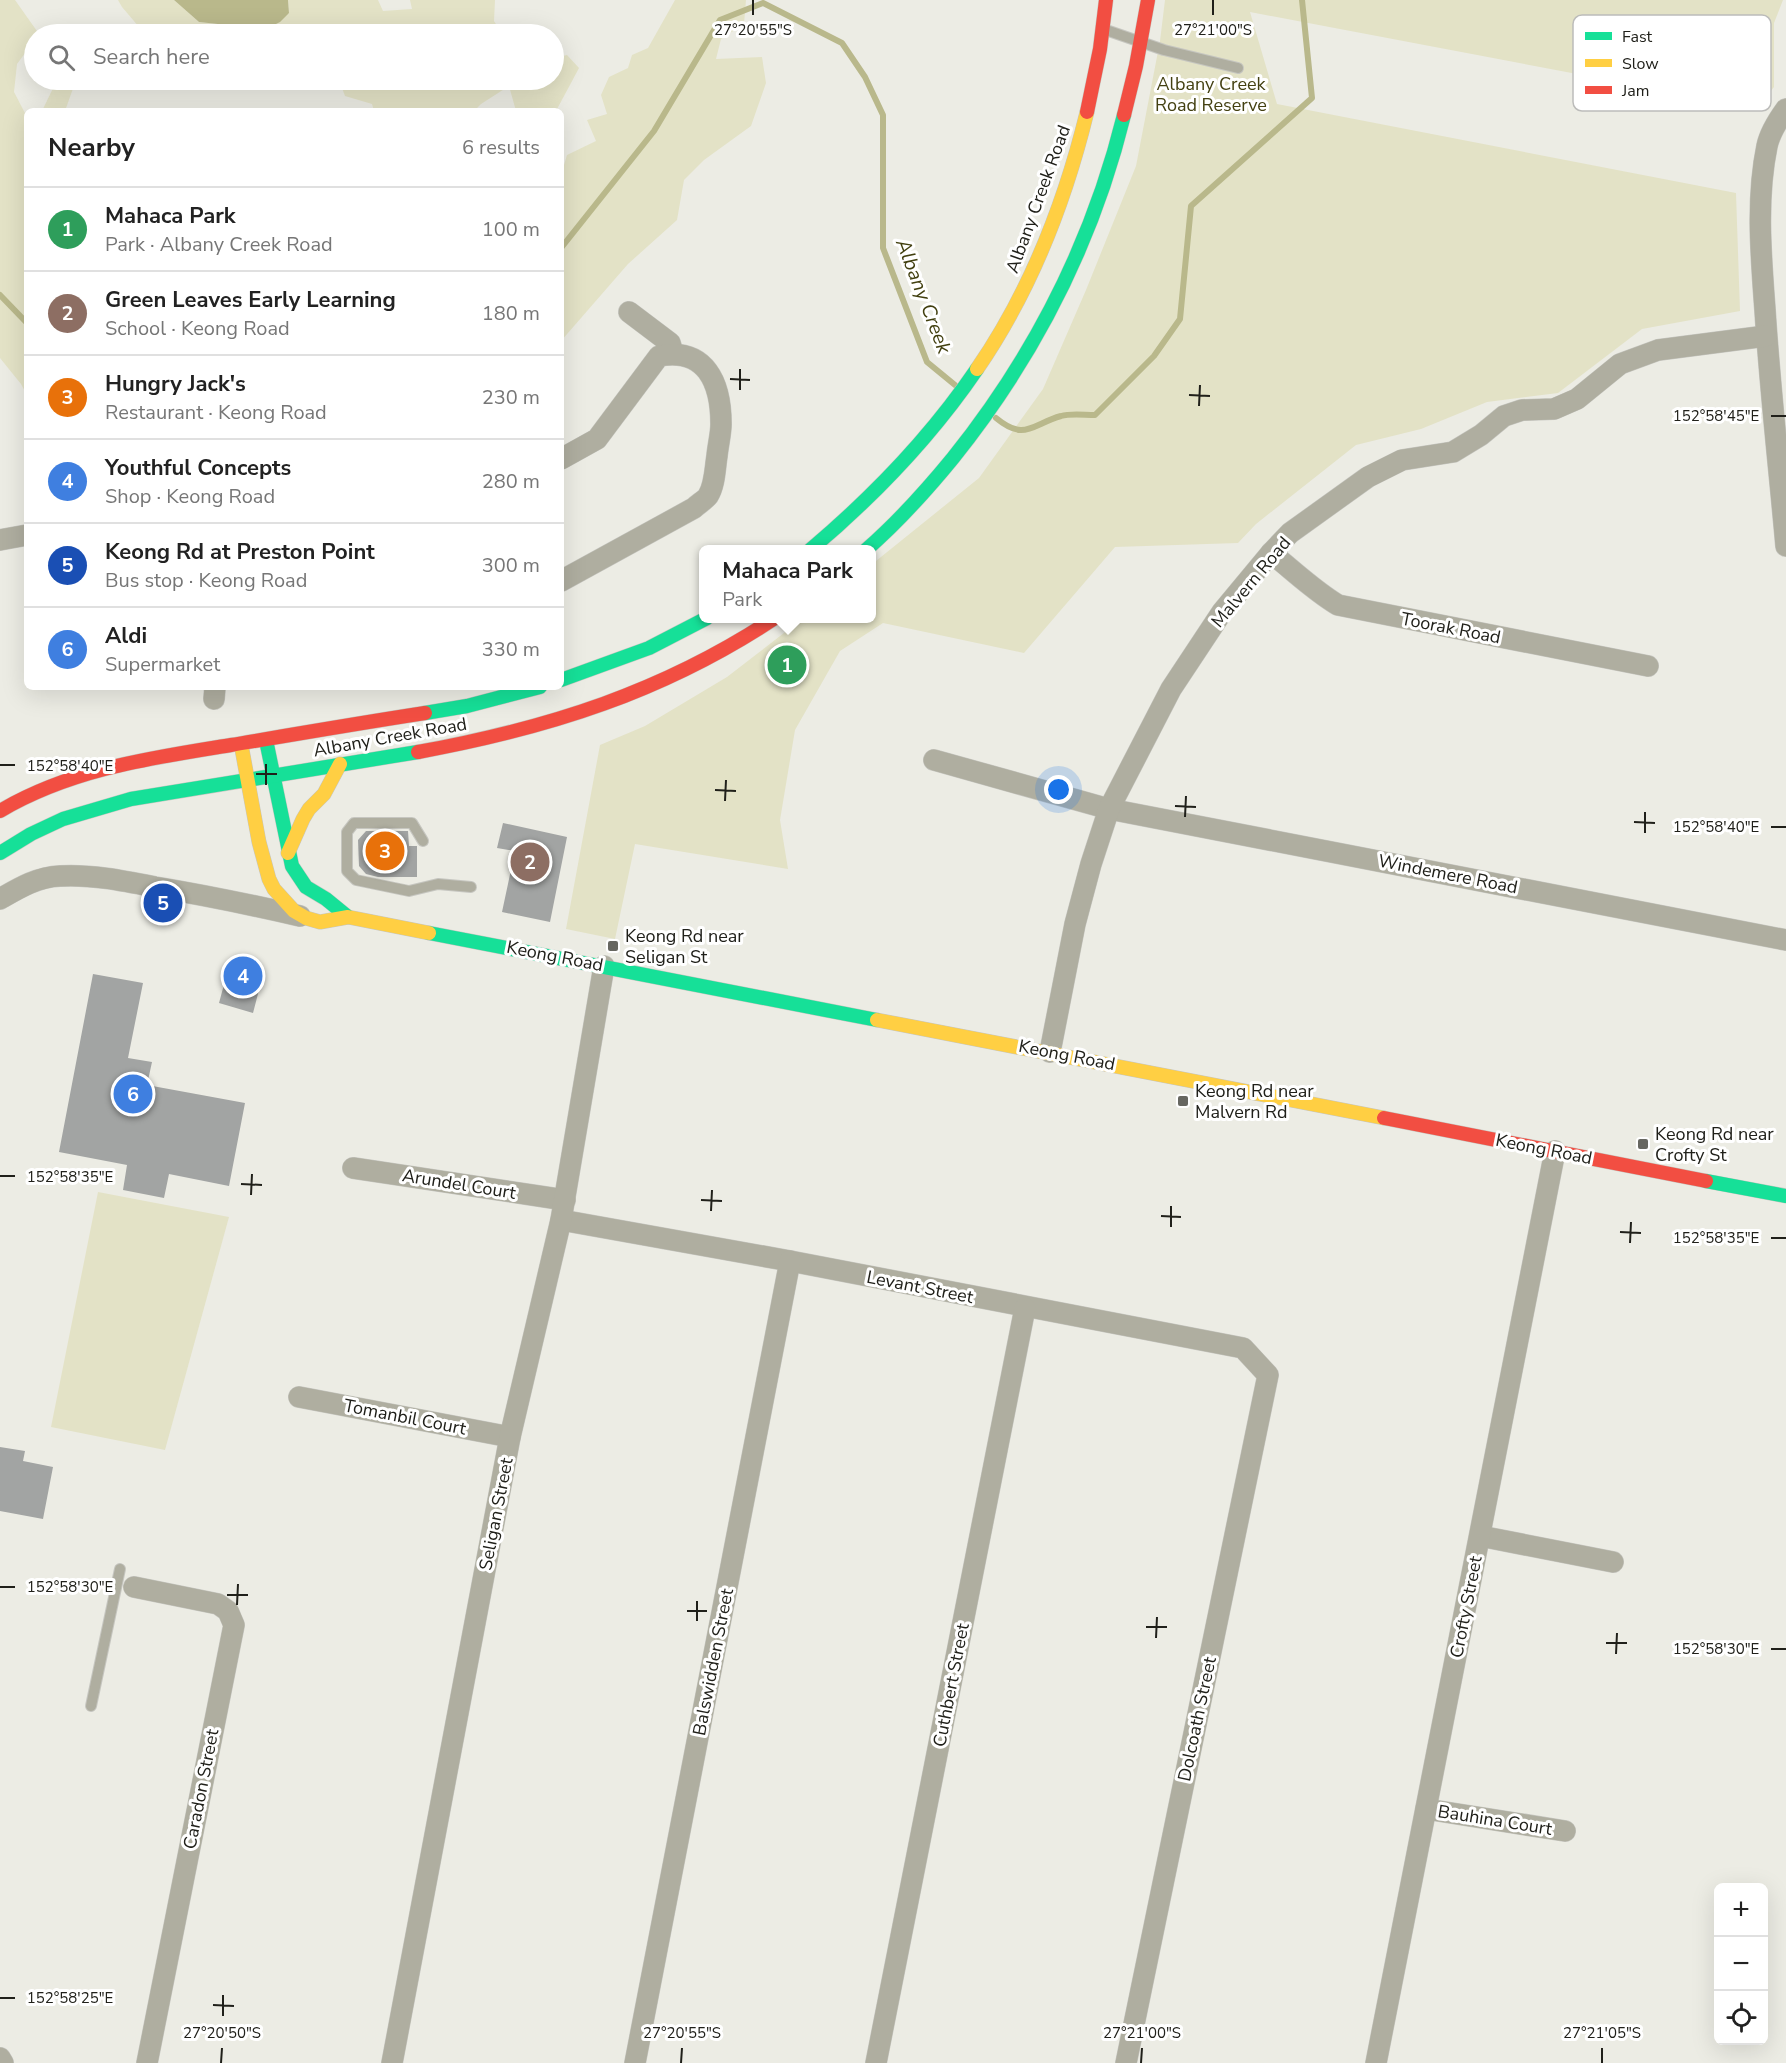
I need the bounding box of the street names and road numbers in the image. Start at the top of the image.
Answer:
street label: Albany Creek Road [1000,122,1076,276]
street label: Malvern Road [1206,531,1296,633]
street label: Toorak Road [1399,607,1503,649]
street label: Albany Creek Road [311,712,469,762]
street label: Windemere Road [1376,849,1520,899]
street label: Keong Road [505,935,605,977]
street label: Keong Road [1017,1034,1117,1076]
street label: Keong Road [1494,1128,1594,1170]
street label: Arundel Court [400,1163,518,1205]
street label: Levant Street [865,1265,976,1309]
street label: Tomanbil Court [342,1393,469,1441]
street label: Seligan Street [473,1455,519,1572]
street label: Crofty Street [1444,1553,1488,1660]
street label: Balswidden Street [687,1586,739,1738]
street label: Cuthbert Street [927,1620,975,1749]
street label: Dolcoath Street [1172,1654,1222,1783]
street label: Caradon Street [178,1726,225,1851]
street label: Bauhina Court [1436,1799,1555,1841]

